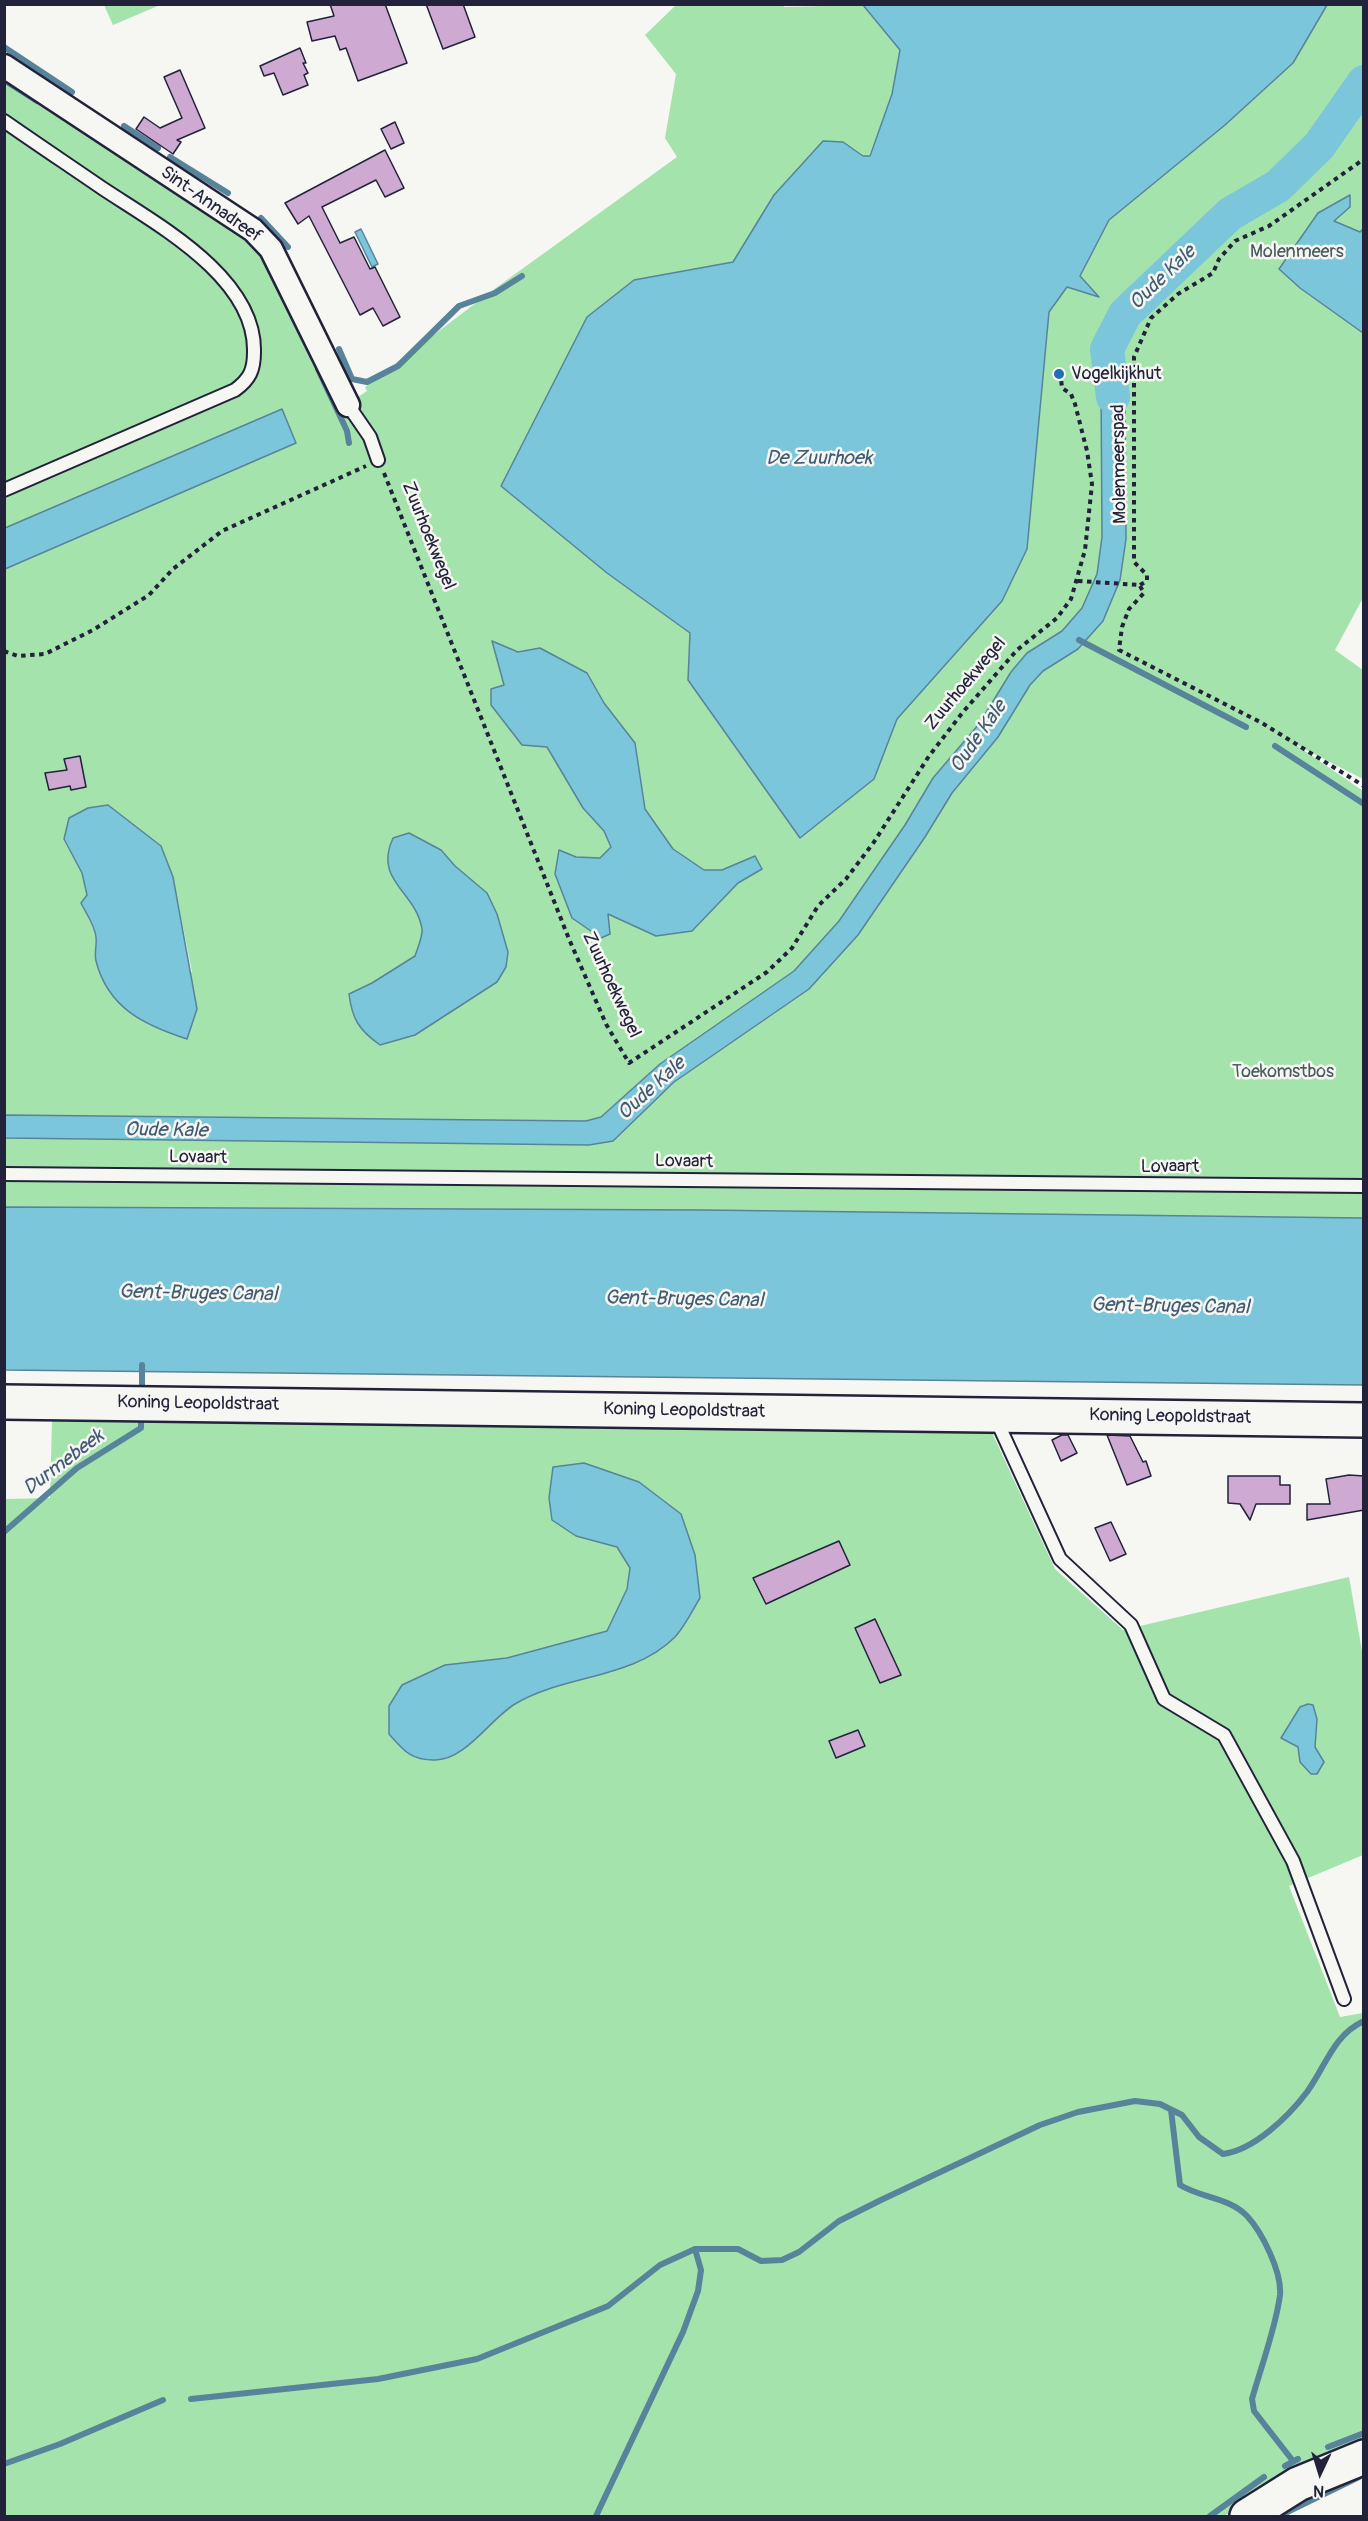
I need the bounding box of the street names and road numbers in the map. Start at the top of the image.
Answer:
street label: Sint-Annadreef [156,162,266,248]
street label: Molenmeerspad [1108,404,1132,524]
street label: Zuurhoekwegel [397,479,459,593]
street label: Zuurhoekwegel [921,633,1011,735]
street label: Zuurhoekwegel [577,929,645,1041]
street label: Lovaart [169,1147,227,1169]
street label: Lovaart [655,1151,713,1173]
street label: Lovaart [1141,1156,1199,1178]
street label: Koning Leopoldstraat [117,1392,279,1416]
street label: Koning Leopoldstraat [603,1399,765,1423]
street label: Koning Leopoldstraat [1089,1405,1251,1429]

